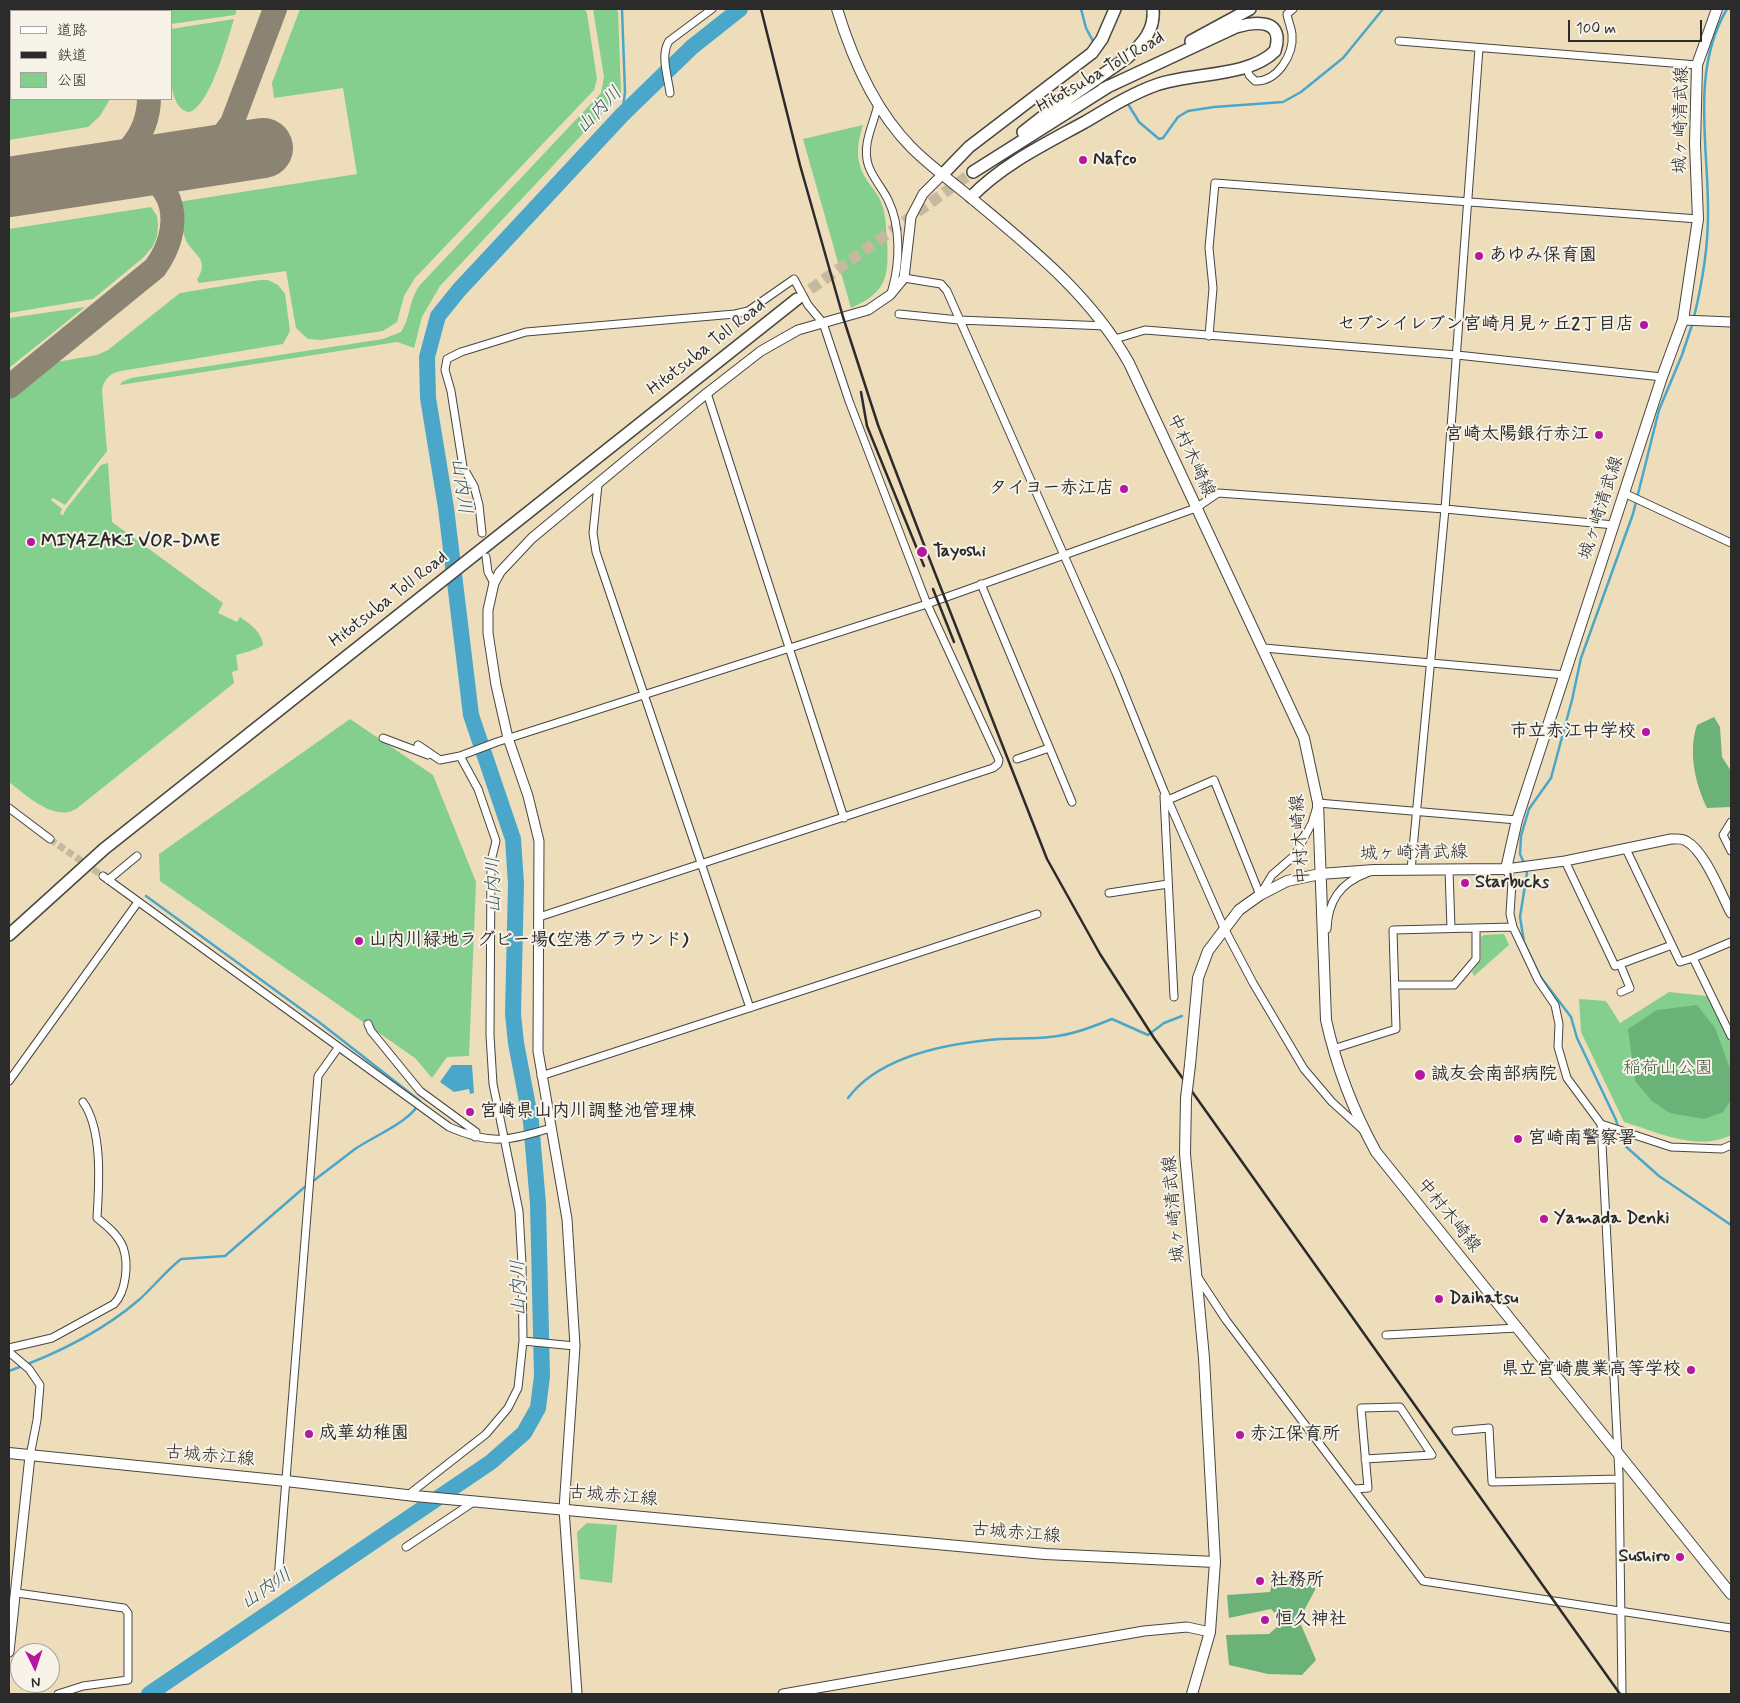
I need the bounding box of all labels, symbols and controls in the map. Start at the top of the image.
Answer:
legend [10,10,172,100]
scale bar [1570,10,1704,42]
text: 100 m [1576,19,1616,39]
text: 道路 [57,21,87,41]
street label: Hitotsuba Toll Road [1033,28,1169,118]
text: 鉄道 [57,46,87,66]
street label: 城ヶ崎清武線 [1670,66,1694,174]
text: 公園 [57,71,87,91]
water label: 山内川 [572,83,628,139]
place label: Nafco [1093,149,1137,171]
marker: Nafco [1077,154,1089,166]
place label: あゆみ保育園 [1489,245,1597,267]
marker: あゆみ保育園 [1473,250,1485,262]
street label: Hitotsuba Toll Road [644,295,770,401]
place label: セブンイレブン宮崎月見ヶ丘2丁目店 [1337,314,1634,336]
marker: セブンイレブン宮崎月見ヶ丘2丁目店 [1638,319,1650,331]
street label: 中村木崎線 [1161,411,1219,501]
place label: 宮崎太陽銀行赤江 [1445,424,1589,446]
marker: 宮崎太陽銀行赤江 [1593,429,1605,441]
street label: 城ヶ崎清武線 [1575,453,1629,563]
water label: 山内川 [445,456,475,516]
place label: タイヨー赤江店 [989,478,1114,500]
marker: タイヨー赤江店 [1118,483,1130,495]
place label: MIYAZAKI VOR-DME [41,531,220,553]
marker: MIYAZAKI VOR-DME [25,536,37,548]
place label: Tayoshi [933,541,986,563]
marker: Tayoshi [915,545,929,559]
street label: Hitotsuba Toll Road [326,547,452,653]
place label: 市立赤江中学校 [1510,721,1636,743]
marker: 市立赤江中学校 [1640,726,1652,738]
street label: 中村木崎線 [1287,793,1315,885]
street label: 城ヶ崎清武線 [1360,842,1468,866]
water label: 山内川 [483,856,507,914]
place label: Starbucks [1475,872,1549,894]
marker: Starbucks [1459,877,1471,889]
place label: 山内川緑地ラグビー場(空港グラウンド) [369,930,688,952]
marker: 山内川緑地ラグビー場(空港グラウンド) [353,935,365,947]
park label: 稲荷山公園 [1623,1058,1713,1080]
place label: 誠友会南部病院 [1431,1064,1557,1086]
marker: 誠友会南部病院 [1413,1068,1427,1082]
place label: 宮崎県山内川調整池管理棟 [480,1101,696,1123]
marker: 宮崎県山内川調整池管理棟 [464,1106,476,1118]
place label: 宮崎南警察署 [1528,1128,1636,1150]
marker: 宮崎南警察署 [1512,1133,1524,1145]
street label: 城ヶ崎清武線 [1160,1154,1190,1264]
street label: 中村木崎線 [1411,1174,1485,1258]
place label: Yamada Denki [1554,1208,1670,1230]
marker: Yamada Denki [1538,1213,1550,1225]
water label: 山内川 [508,1259,532,1317]
place label: Daihatsu [1449,1288,1518,1310]
marker: Daihatsu [1433,1293,1445,1305]
place label: 県立宮崎農業高等学校 [1501,1359,1681,1381]
marker: 県立宮崎農業高等学校 [1685,1364,1697,1376]
place label: 成華幼稚園 [319,1423,409,1445]
place label: 赤江保育所 [1250,1424,1340,1446]
marker: 成華幼稚園 [303,1428,315,1440]
marker: 赤江保育所 [1234,1429,1246,1441]
street label: 古城赤江線 [164,1442,256,1472]
street label: 古城赤江線 [567,1482,659,1512]
street label: 古城赤江線 [970,1519,1062,1549]
place label: Sushiro [1618,1546,1670,1568]
marker: Sushiro [1674,1551,1686,1563]
water label: 山内川 [237,1565,297,1615]
place label: 社務所 [1270,1570,1324,1592]
marker: 社務所 [1254,1575,1266,1587]
place label: 恒久神社 [1275,1609,1347,1631]
marker: 恒久神社 [1259,1614,1271,1626]
north arrow [10,1643,60,1693]
text: N [31,1673,41,1691]

